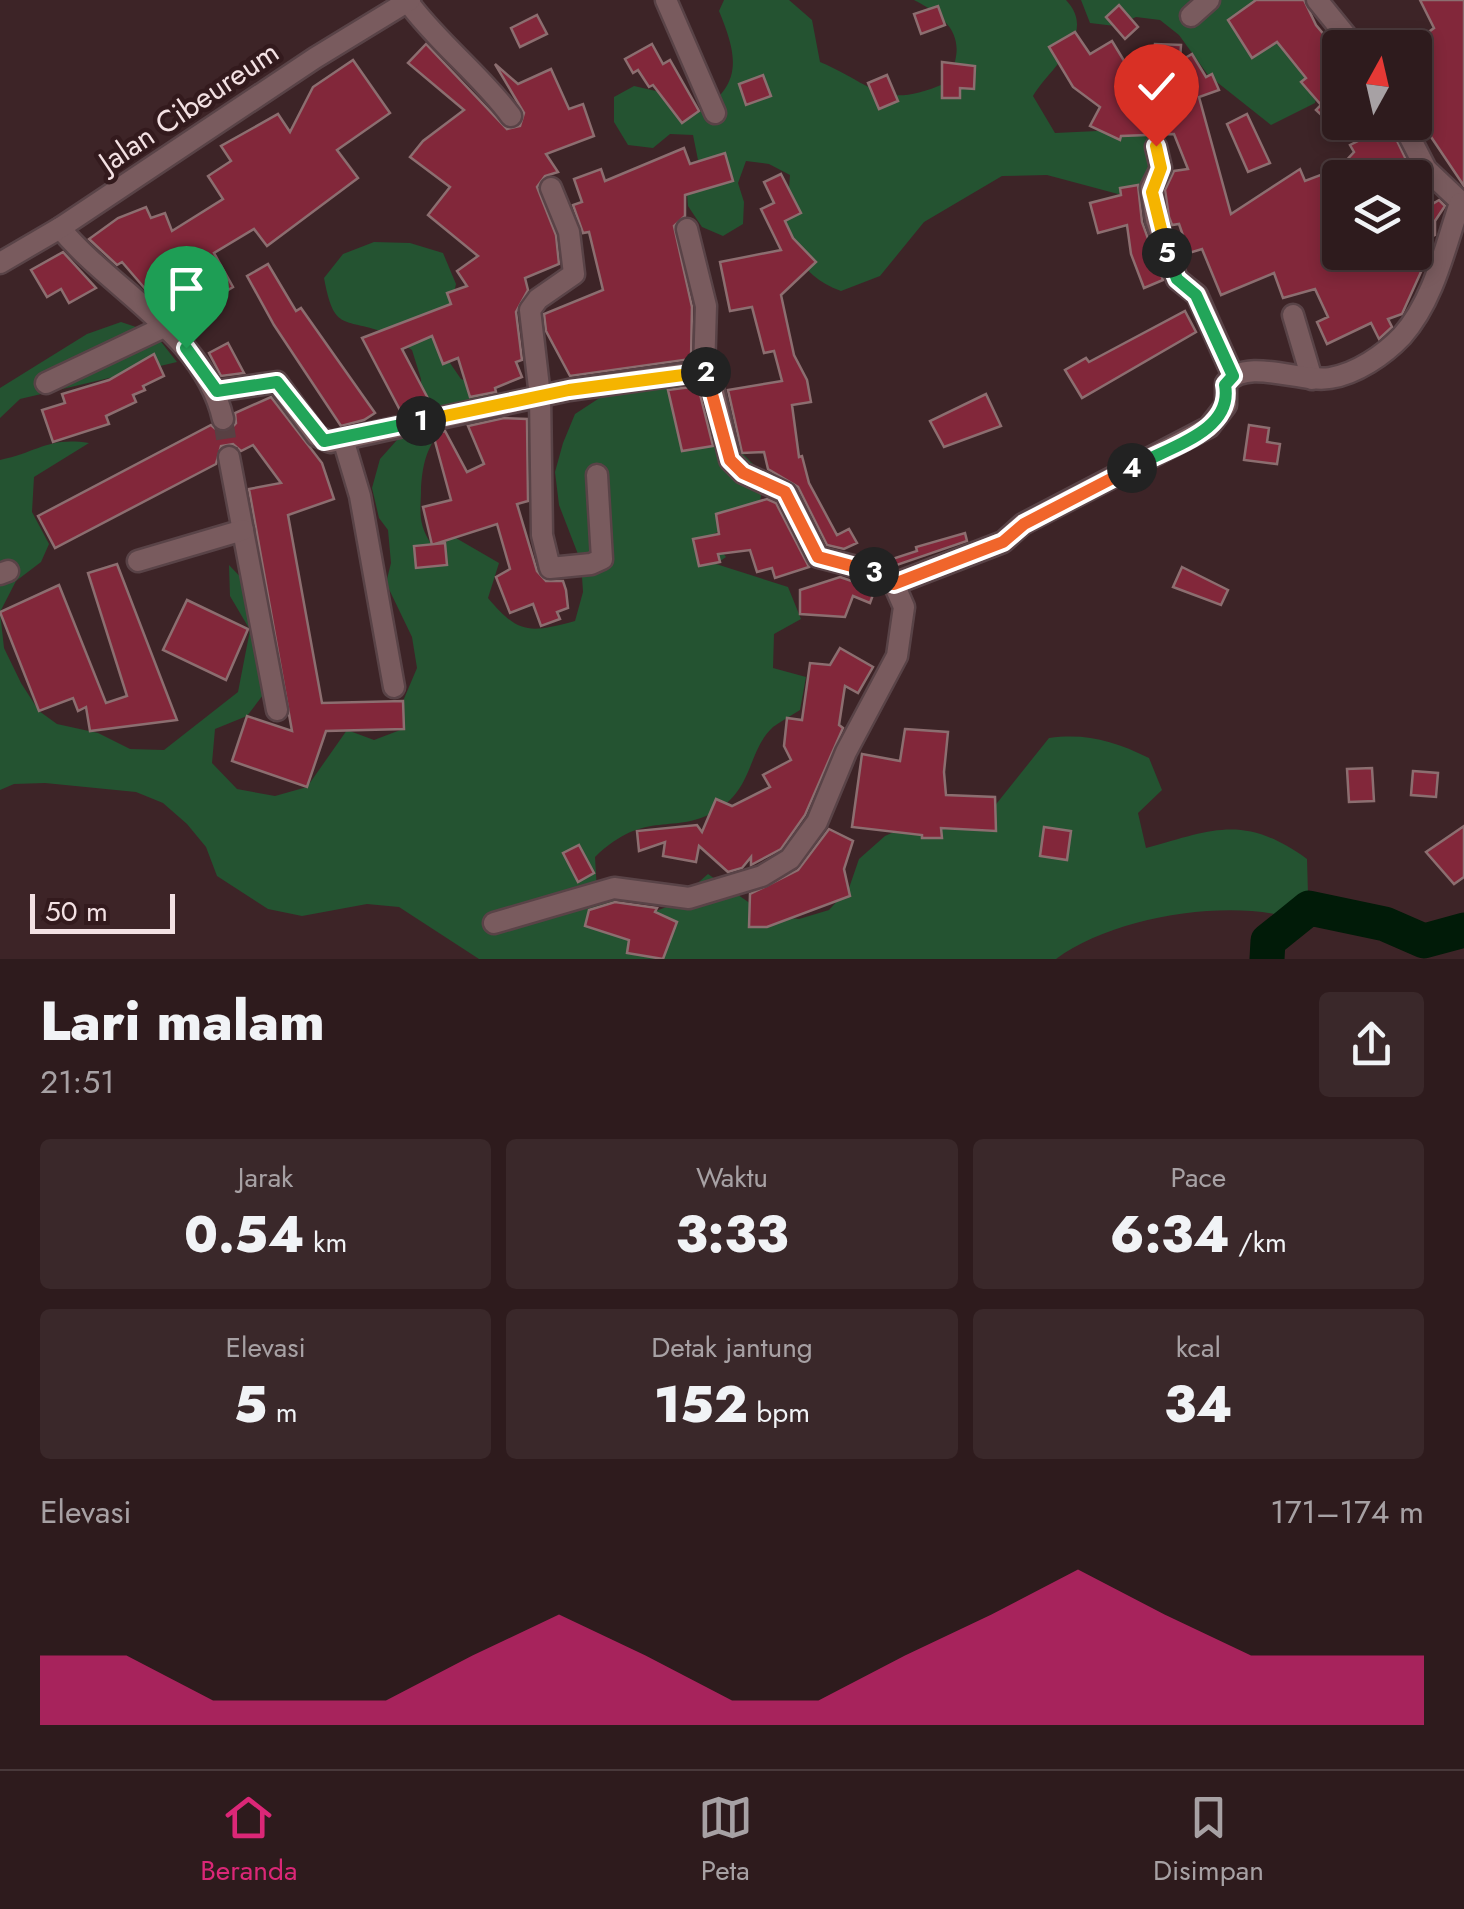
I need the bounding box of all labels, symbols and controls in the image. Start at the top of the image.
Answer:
street label: Jalan Cibeureum [87,30,287,185]
north arrow [1322,30,1432,140]
map controls [1322,30,1432,270]
pin [1114,44,1199,147]
icon: check [1129,59,1184,114]
button: layers [1322,160,1432,270]
pin: 5 [1142,228,1192,278]
text: 5 [1158,232,1176,273]
pin [144,246,229,349]
icon: arrive [159,261,214,316]
pin: 2 [681,347,731,397]
text: 2 [697,351,715,392]
pin: 1 [396,396,446,446]
text: 1 [414,400,428,441]
pin: 4 [1107,443,1157,493]
text: 4 [1122,447,1142,488]
pin: 3 [849,547,899,597]
text: 3 [865,551,883,592]
scale bar [30,889,175,934]
text: 50 m [45,891,108,932]
text: Lari malam [40,981,325,1061]
button: share [1319,992,1424,1097]
text: 21:51 [40,1059,115,1105]
text: Jarak [238,1157,293,1198]
text: Waktu [696,1157,768,1198]
text: Pace [1170,1157,1226,1198]
text: 0.54 [184,1198,305,1271]
text: 3:33 [676,1198,788,1271]
text: 6:34 [1110,1198,1230,1271]
text: km [305,1222,347,1263]
text: /km [1230,1222,1287,1263]
text: Elevasi [226,1327,306,1368]
text: Detak jantung [651,1327,813,1368]
text: kcal [1176,1327,1221,1368]
text: 5 [234,1368,267,1441]
text: 152 [654,1368,748,1441]
text: 34 [1164,1368,1233,1441]
text: m [267,1392,298,1433]
text: bpm [748,1392,810,1433]
text: Elevasi [40,1489,132,1535]
text: 171–174 m [1270,1489,1424,1535]
tab: Beranda [200,1790,297,1891]
tab: Peta [698,1790,753,1891]
tab: Disimpan [1153,1790,1264,1891]

